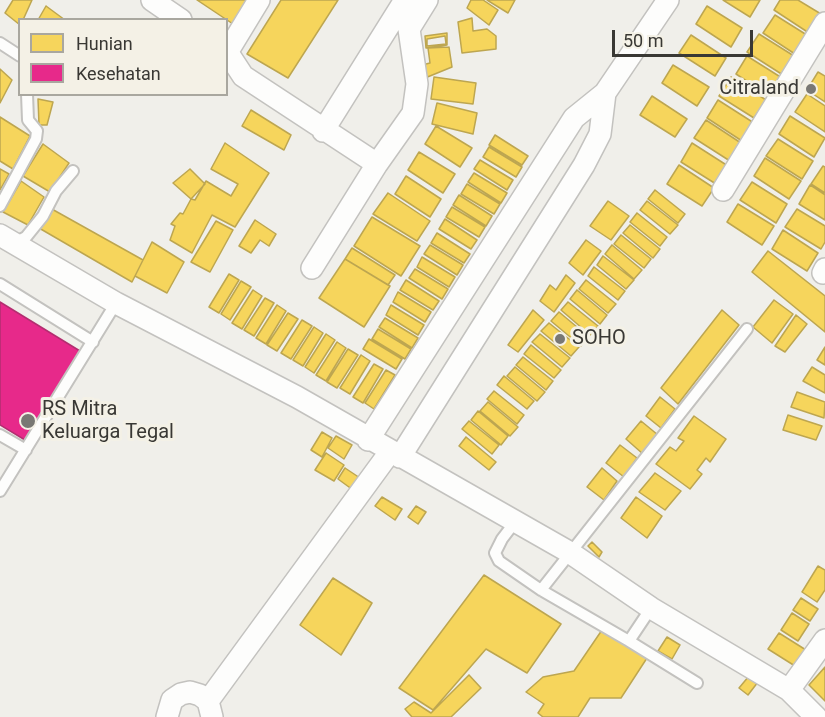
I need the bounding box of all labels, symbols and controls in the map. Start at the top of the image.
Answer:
legend [18,18,228,96]
scale bar [615,18,756,56]
text: 50 m [623,30,663,51]
text: Hunian [76,33,133,54]
text: Kesehatan [76,63,161,84]
place label: Citraland [719,77,799,101]
marker: Citraland [804,82,818,96]
place label: SOHO [572,327,626,351]
marker: SOHO [553,332,567,346]
place label: RS Mitra Keluarga Tegal [42,398,174,445]
marker: RS Mitra Keluarga Tegal [19,412,37,430]

